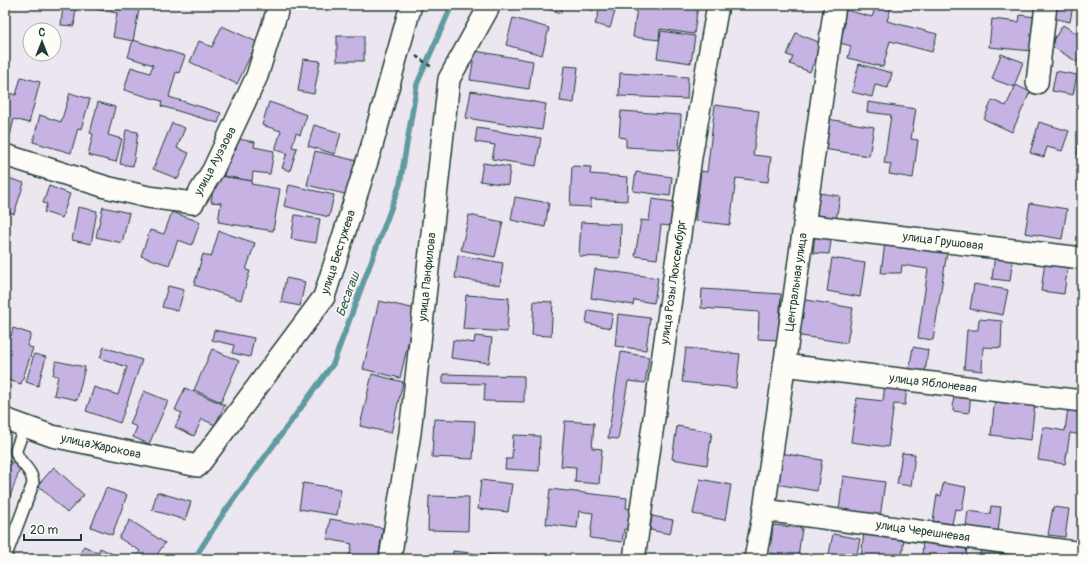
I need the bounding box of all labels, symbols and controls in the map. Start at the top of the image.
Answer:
north arrow [22,22,62,62]
text: С [39,26,46,39]
street label: улица Ауэзова [191,124,240,199]
street label: улица Бестужева [317,208,359,297]
street label: улица Розы Люксембург [657,219,690,346]
street label: улица Грушовая [901,229,984,254]
street label: улица Панфилова [415,231,440,323]
street label: Центральная улица [782,231,811,332]
water label: Бесагаш [332,268,364,319]
street label: улица Яблоневая [887,371,978,396]
street label: улица Жарокова [58,430,143,462]
scale bar [24,516,81,542]
street label: улица Черешневая [874,517,971,546]
text: 20 m [30,523,59,538]

